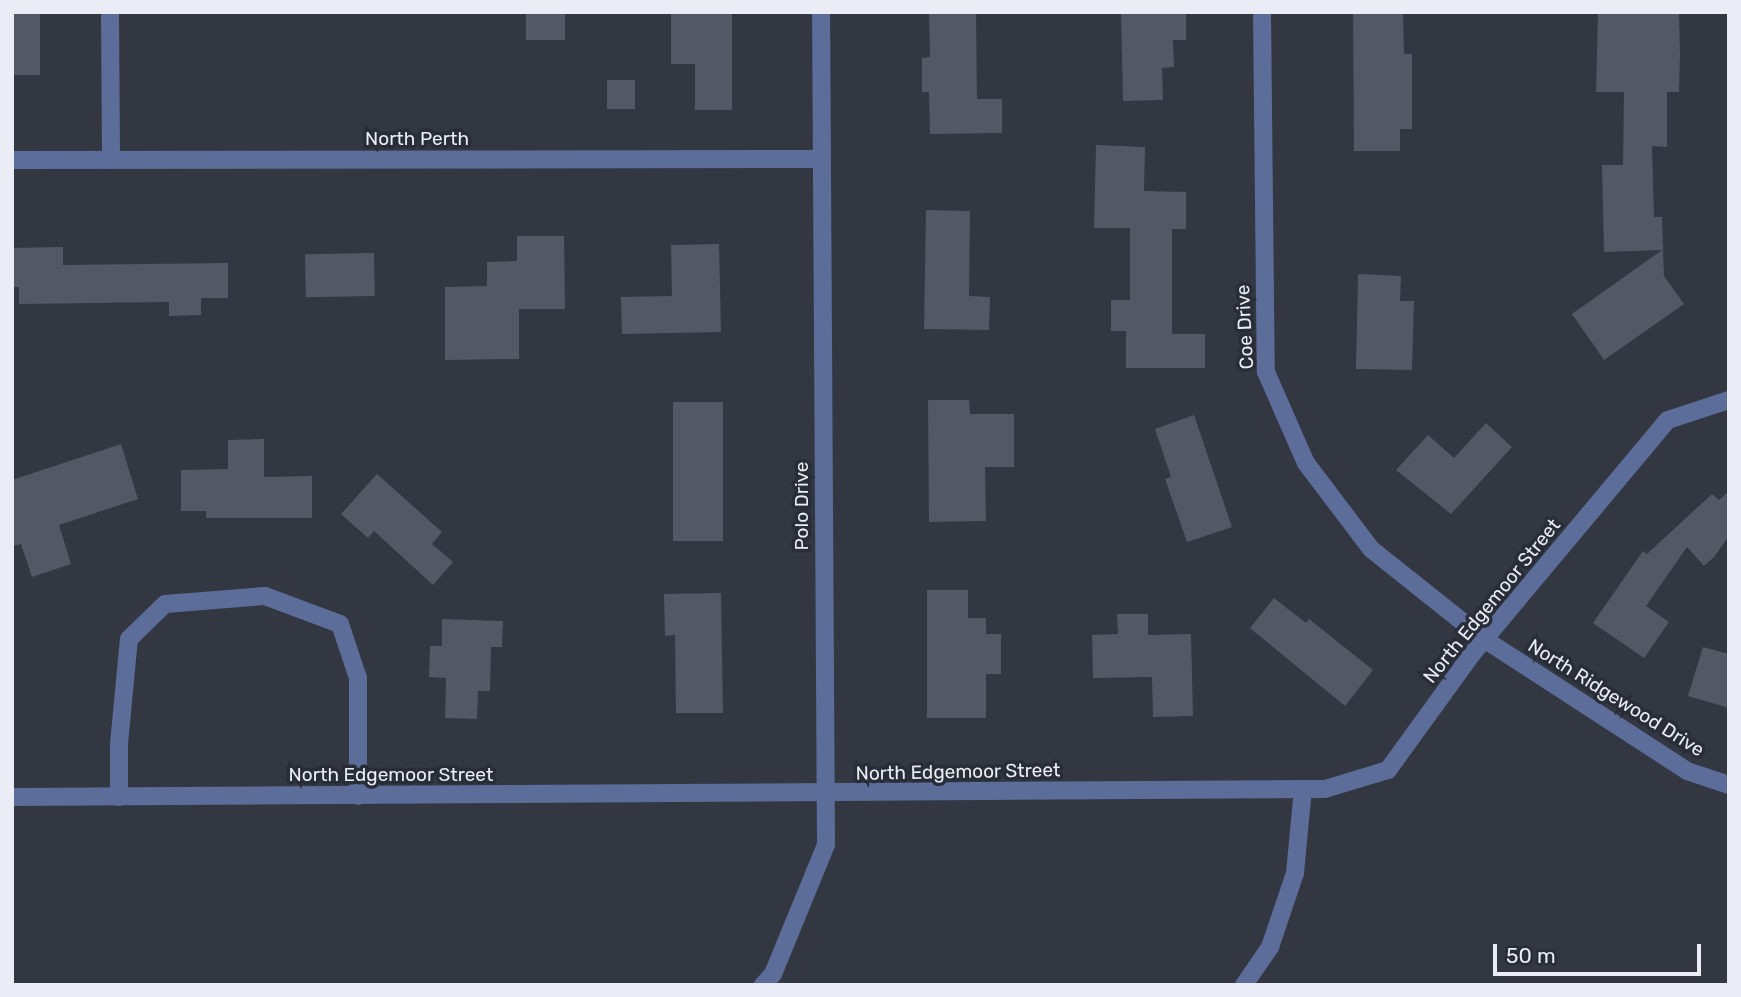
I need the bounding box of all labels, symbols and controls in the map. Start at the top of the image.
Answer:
street label: North Perth [365,128,469,150]
street label: Coe Drive [1231,284,1259,370]
street label: Polo Drive [791,462,813,550]
street label: North Edgemoor Street [1419,514,1565,688]
street label: North Ridgewood Drive [1524,634,1708,762]
street label: North Edgemoor Street [855,759,1061,785]
street label: North Edgemoor Street [288,764,494,786]
scale bar [1496,930,1704,974]
text: 50 m [1506,943,1556,968]

